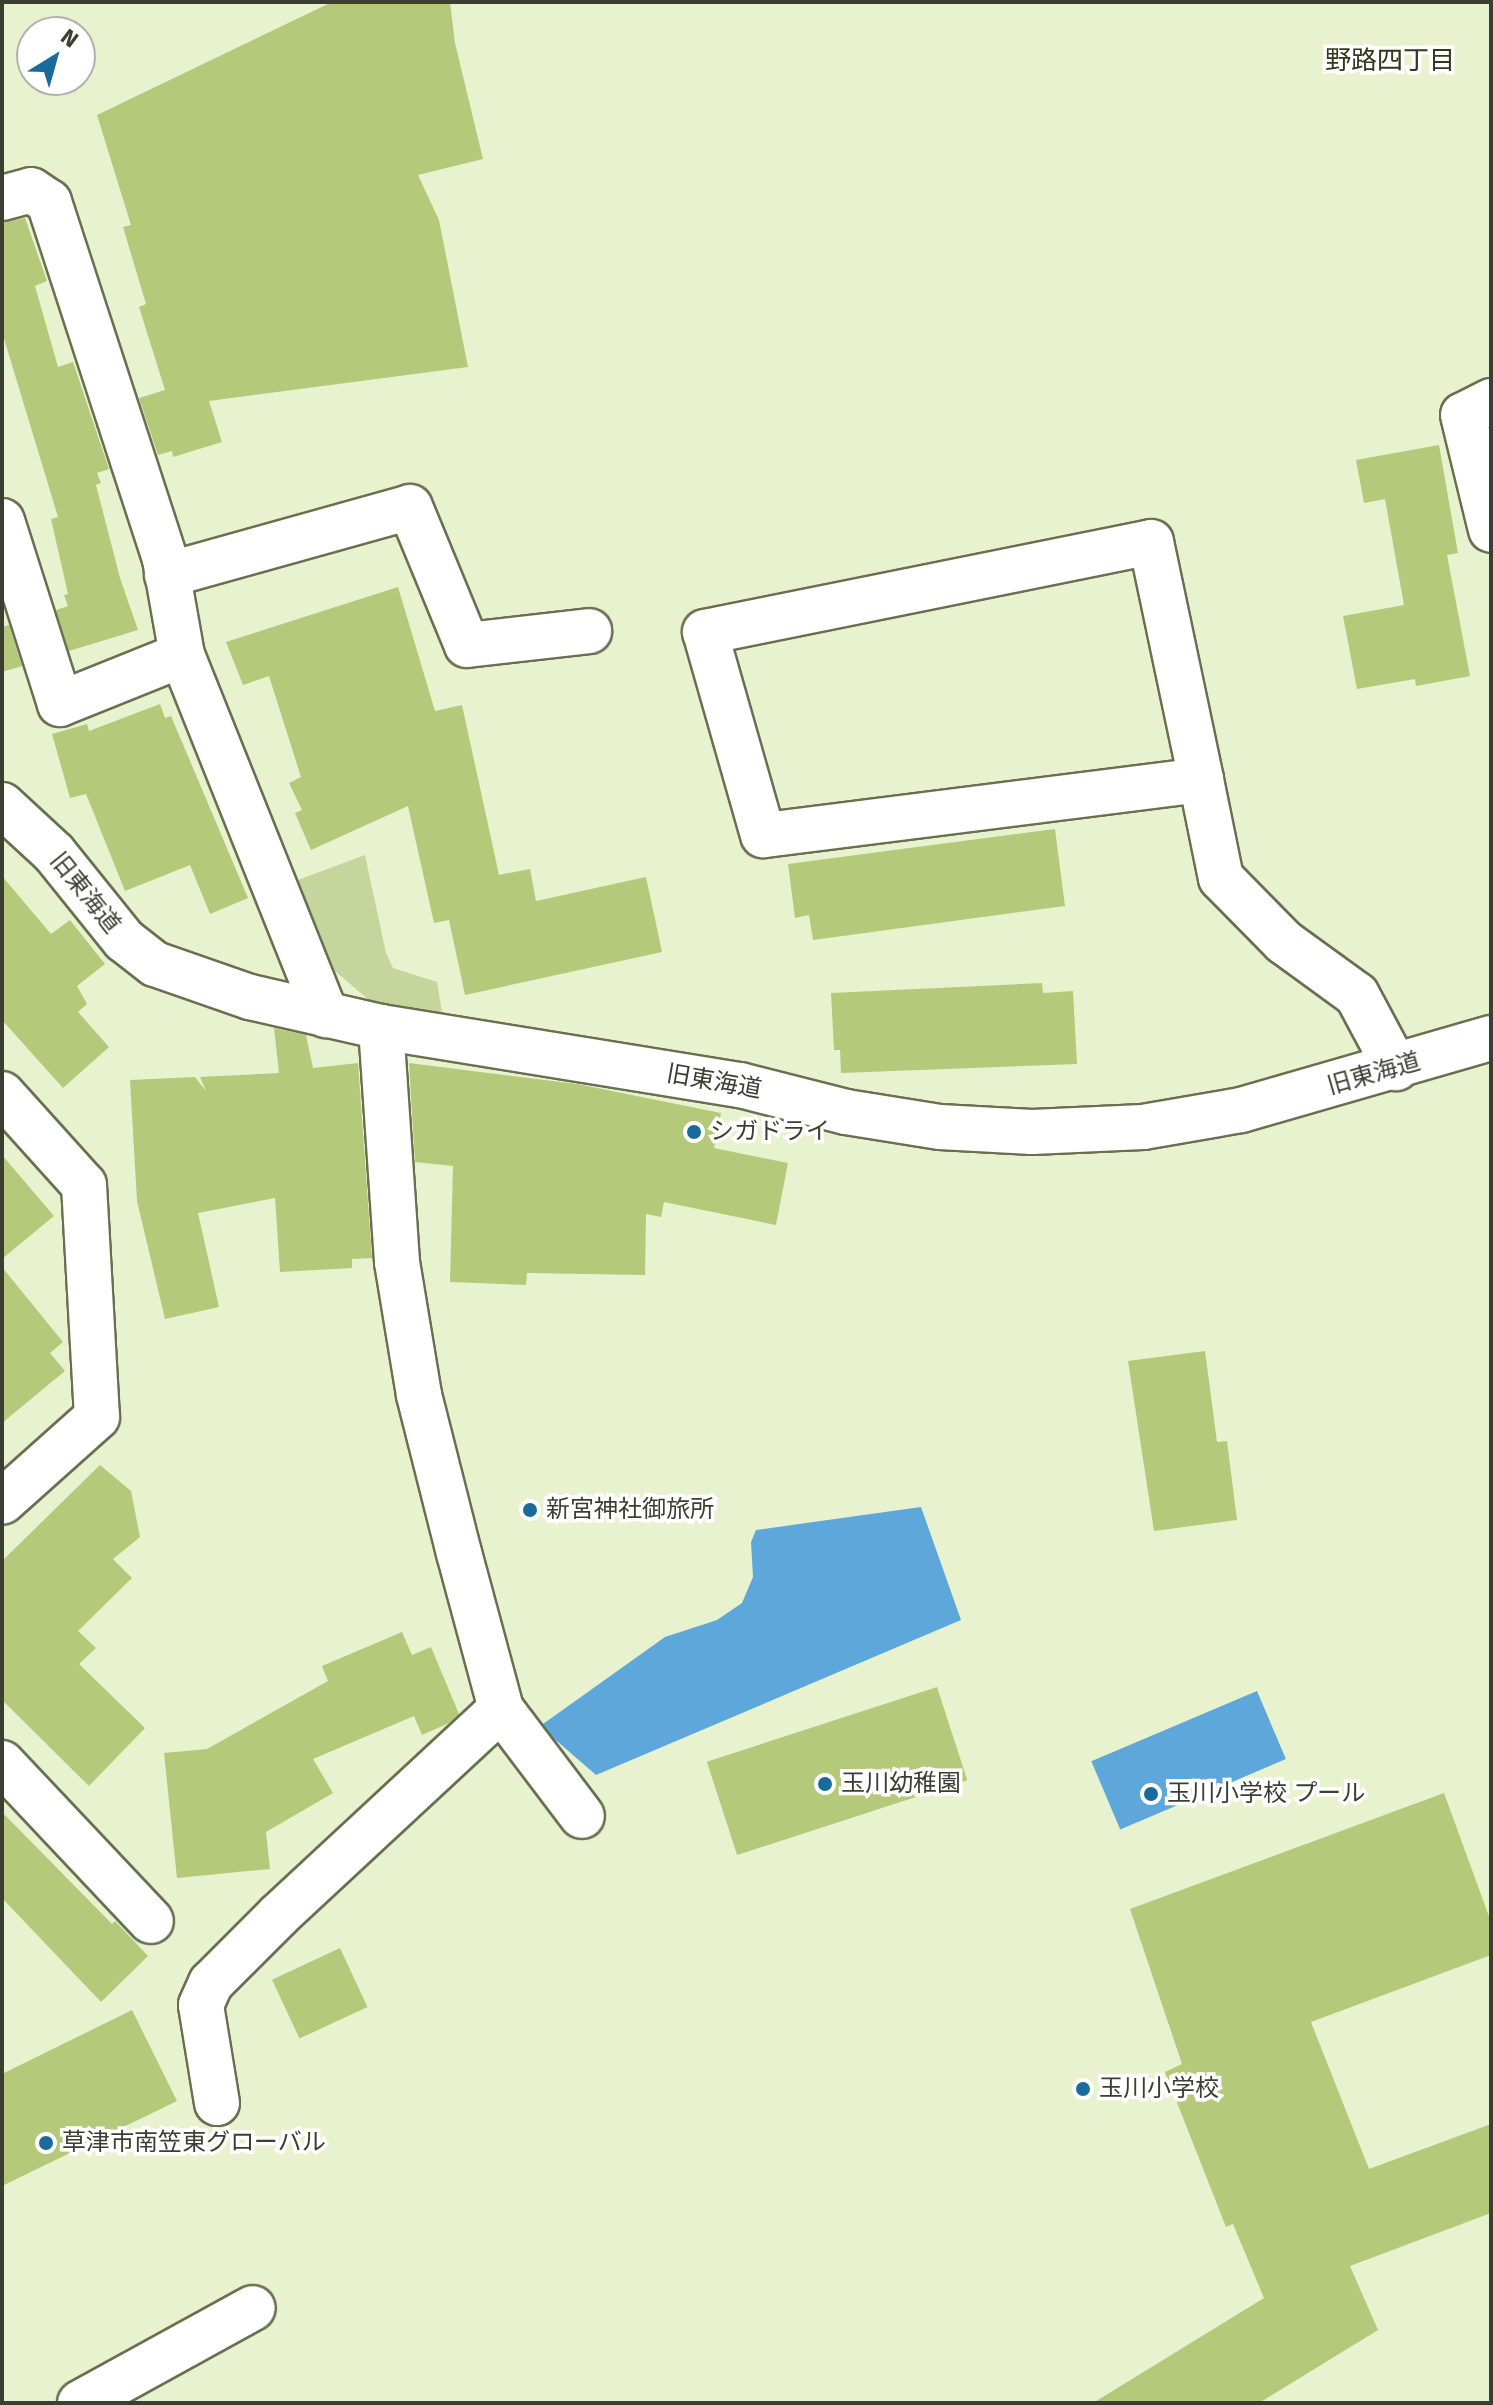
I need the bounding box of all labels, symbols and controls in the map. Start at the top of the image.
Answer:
north arrow [16,16,96,96]
text: N [56,23,83,53]
district label: 野路四丁目 [1325,45,1455,77]
street label: 旧東海道 [44,847,126,939]
street label: 旧東海道 [1324,1047,1424,1101]
street label: 旧東海道 [664,1059,764,1105]
place label: シガドライ [710,1118,830,1146]
marker: シガドライ [685,1123,703,1141]
place label: 新宮神社御旅所 [546,1496,714,1524]
marker: 新宮神社御旅所 [521,1501,539,1519]
place label: 玉川幼稚園 [841,1770,961,1798]
marker: 玉川幼稚園 [816,1775,834,1793]
place label: 玉川小学校 プール [1167,1780,1365,1808]
marker: 玉川小学校 プール [1142,1785,1160,1803]
place label: 玉川小学校 [1099,2075,1219,2103]
marker: 玉川小学校 [1074,2080,1092,2098]
place label: 草津市南笠東グローバル [62,2129,326,2157]
marker: 草津市南笠東グローバル [37,2134,55,2152]

